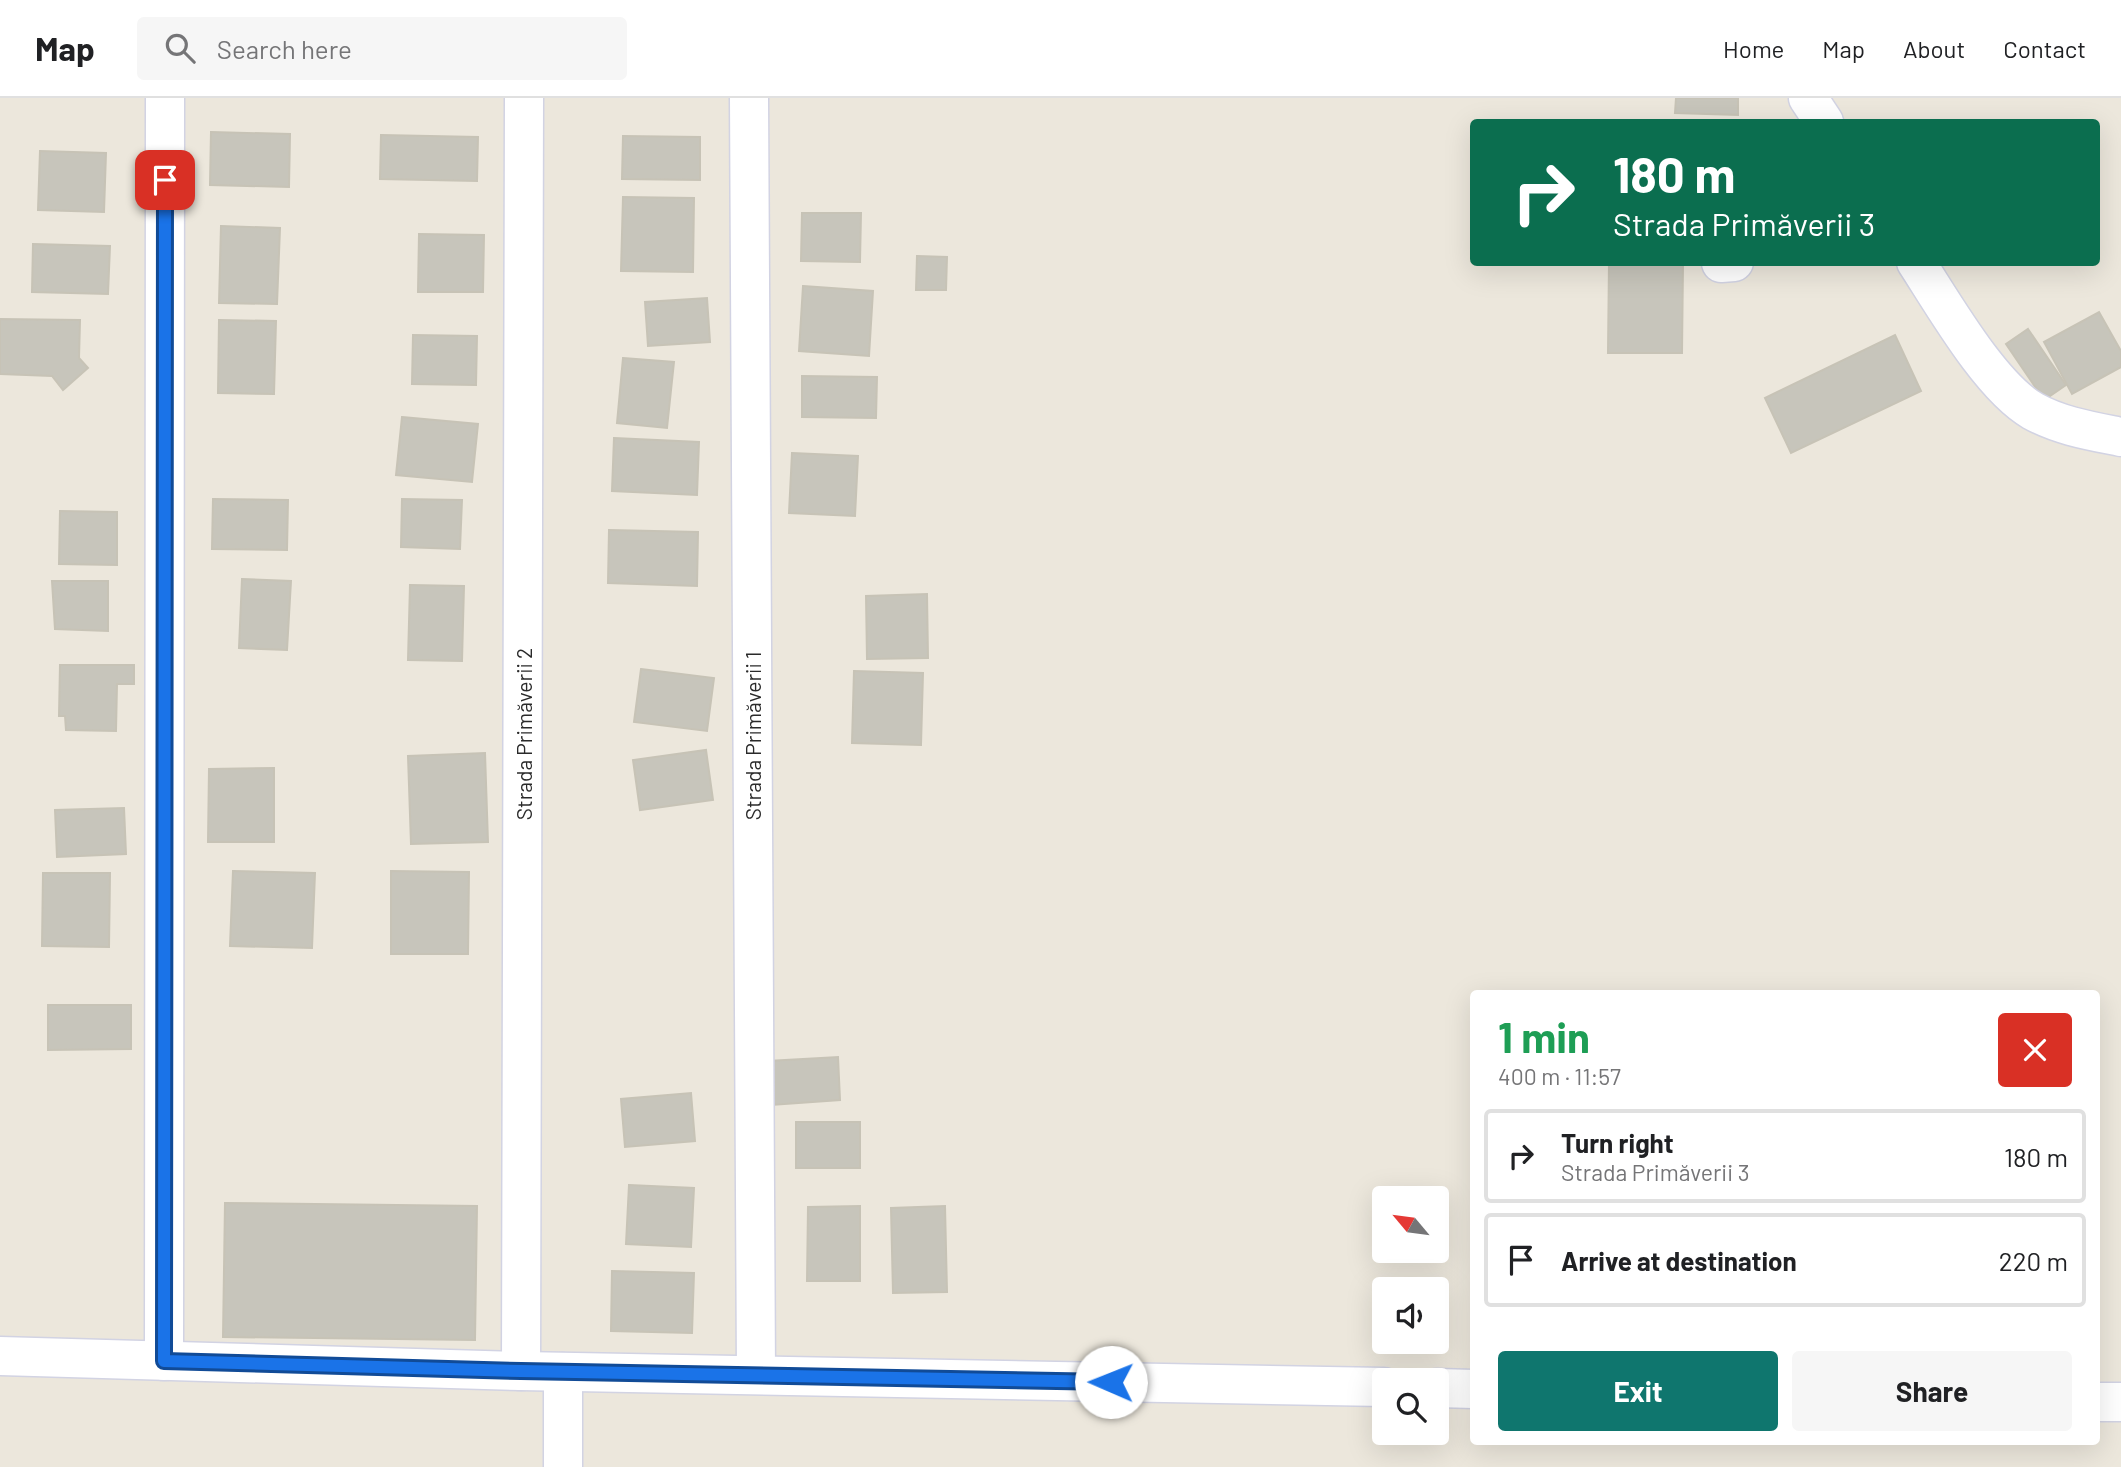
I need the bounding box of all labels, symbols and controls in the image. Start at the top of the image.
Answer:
search box [137,17,627,80]
text: Map [35,28,95,68]
icon: search [161,29,199,67]
text: Search here [217,33,352,64]
text: Home [1723,34,1784,63]
text: Map [1822,34,1865,63]
text: About [1903,34,1965,63]
text: Contact [2003,34,2086,63]
text: 180 m [1613,144,1736,203]
icon: right [1498,147,1589,238]
pin [135,150,195,210]
icon: arrive [146,161,184,199]
text: Strada Primăverii 3 [1613,204,1875,242]
street label: Strada Primăverii 2 [511,648,536,820]
street label: Strada Primăverii 1 [740,652,765,820]
text: 1 min [1498,1011,1590,1061]
button: close [1998,1013,2072,1087]
text: 400 m · 11:57 [1498,1062,1621,1090]
text: Turn right [1561,1127,1674,1158]
icon: right [1502,1137,1540,1175]
text: 180 m [2004,1141,2068,1172]
text: Strada Primăverii 3 [1561,1158,1750,1186]
north arrow [1372,1186,1449,1264]
map controls [1372,1186,1449,1445]
icon: arrive [1502,1241,1540,1279]
text: Arrive at destination [1561,1245,1797,1276]
text: 220 m [1999,1245,2068,1276]
button: sound [1372,1277,1449,1354]
position arrow [1074,1345,1148,1419]
button: Exit [1498,1351,1778,1431]
button: Share [1792,1351,2072,1431]
button: search [1372,1368,1449,1445]

